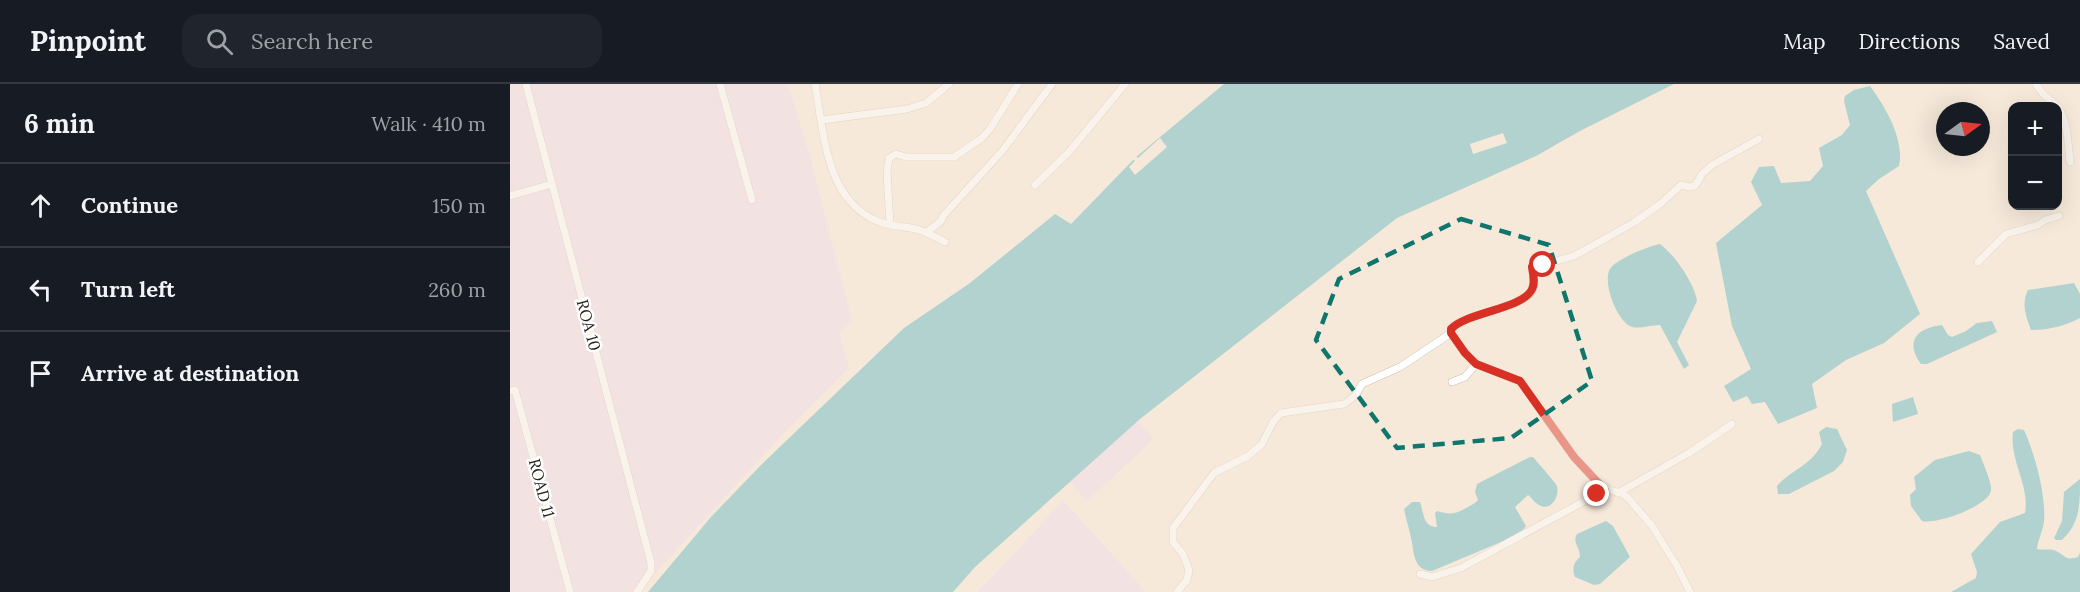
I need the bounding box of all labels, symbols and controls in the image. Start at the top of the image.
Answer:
search box [182,14,602,68]
text: Pinpoint [30,23,146,59]
icon: search [203,25,236,58]
text: Search here [251,27,373,55]
text: Map [1783,28,1826,55]
text: Directions [1859,28,1960,55]
text: Saved [1993,28,2050,55]
north arrow [1936,102,1990,156]
map controls [2008,102,2062,210]
button: + [2008,102,2062,156]
text: 6 min [24,107,95,140]
text: Walk · 410 m [371,111,486,136]
button: − [2008,156,2062,210]
icon: ahead [24,189,57,222]
text: Continue [81,191,178,219]
text: 150 m [432,193,486,218]
route start [1529,251,1555,277]
icon: left [24,273,57,306]
text: Turn left [81,275,175,303]
text: 260 m [428,277,486,302]
street label: ROA 10 [573,297,605,353]
icon: arrive [24,357,57,390]
text: Arrive at destination [81,359,299,387]
street label: ROAD 11 [525,456,560,520]
route end [1583,480,1609,506]

